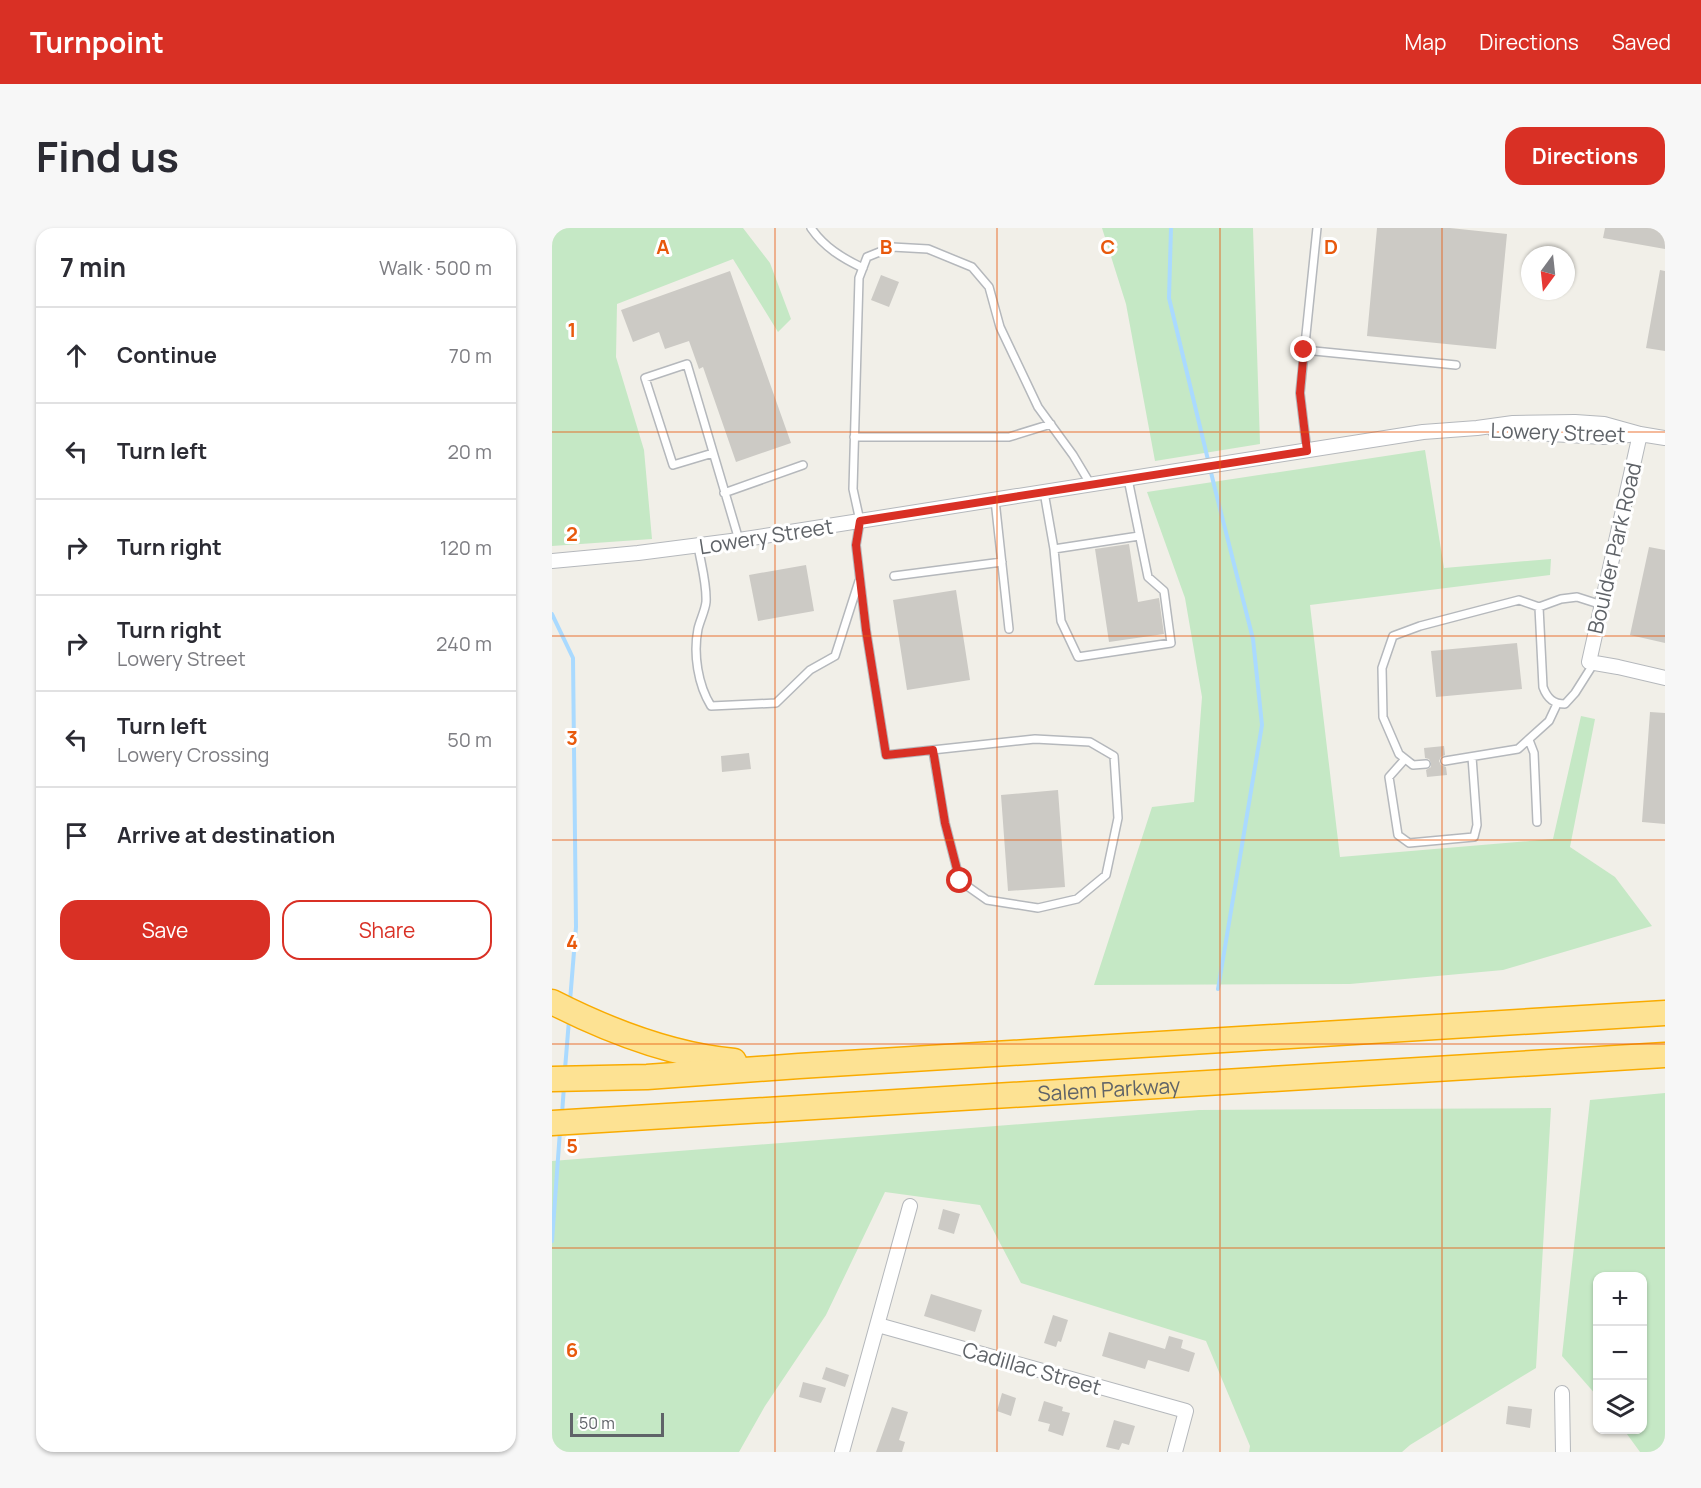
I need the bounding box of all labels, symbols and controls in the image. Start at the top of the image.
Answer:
text: Turnpoint [30,23,164,61]
text: Map [1405,28,1446,56]
text: Directions [1479,28,1579,56]
text: Saved [1612,28,1671,56]
text: Find us [36,127,179,185]
button: Directions [1505,127,1665,185]
text: A [656,233,670,260]
text: B [880,233,893,260]
text: C [1101,233,1115,260]
text: D [1324,233,1338,260]
north arrow [1521,246,1575,300]
text: 7 min [60,249,126,285]
text: Walk · 500 m [379,254,492,281]
text: 1 [568,316,576,343]
route end [1290,336,1316,362]
icon: ahead [60,339,93,372]
text: Continue [117,340,217,370]
text: 70 m [449,342,492,369]
street label: Lowery Street [1490,416,1626,448]
icon: left [60,435,93,468]
text: Turn left [117,436,207,466]
text: 20 m [447,438,492,465]
street label: Boulder Park Road [1581,460,1647,636]
street label: Lowery Street [697,512,835,560]
text: 2 [566,520,578,547]
icon: right [60,531,93,564]
text: Turn right [117,532,222,562]
text: 120 m [440,534,492,561]
text: Turn right [117,615,222,645]
icon: right [60,627,93,660]
text: 240 m [436,630,492,657]
text: Lowery Street [117,645,246,672]
text: Turn left [117,711,207,741]
icon: left [60,723,93,756]
text: 3 [566,724,578,751]
text: 50 m [447,726,492,753]
text: Lowery Crossing [117,741,269,768]
icon: arrive [60,819,93,852]
text: Arrive at destination [117,820,335,850]
route start [946,867,972,893]
button: Save [60,900,270,960]
button: Share [282,900,492,960]
text: 4 [566,928,578,955]
street label: Salem Parkway [1037,1071,1181,1107]
text: 5 [566,1132,578,1159]
map controls [1593,1272,1647,1434]
button: + [1593,1272,1647,1326]
button: − [1593,1326,1647,1380]
street label: Cadillac Street [959,1335,1105,1401]
text: 6 [566,1336,578,1363]
button: layers [1593,1380,1647,1434]
scale bar [570,1410,664,1438]
text: 50 m [579,1412,615,1434]

